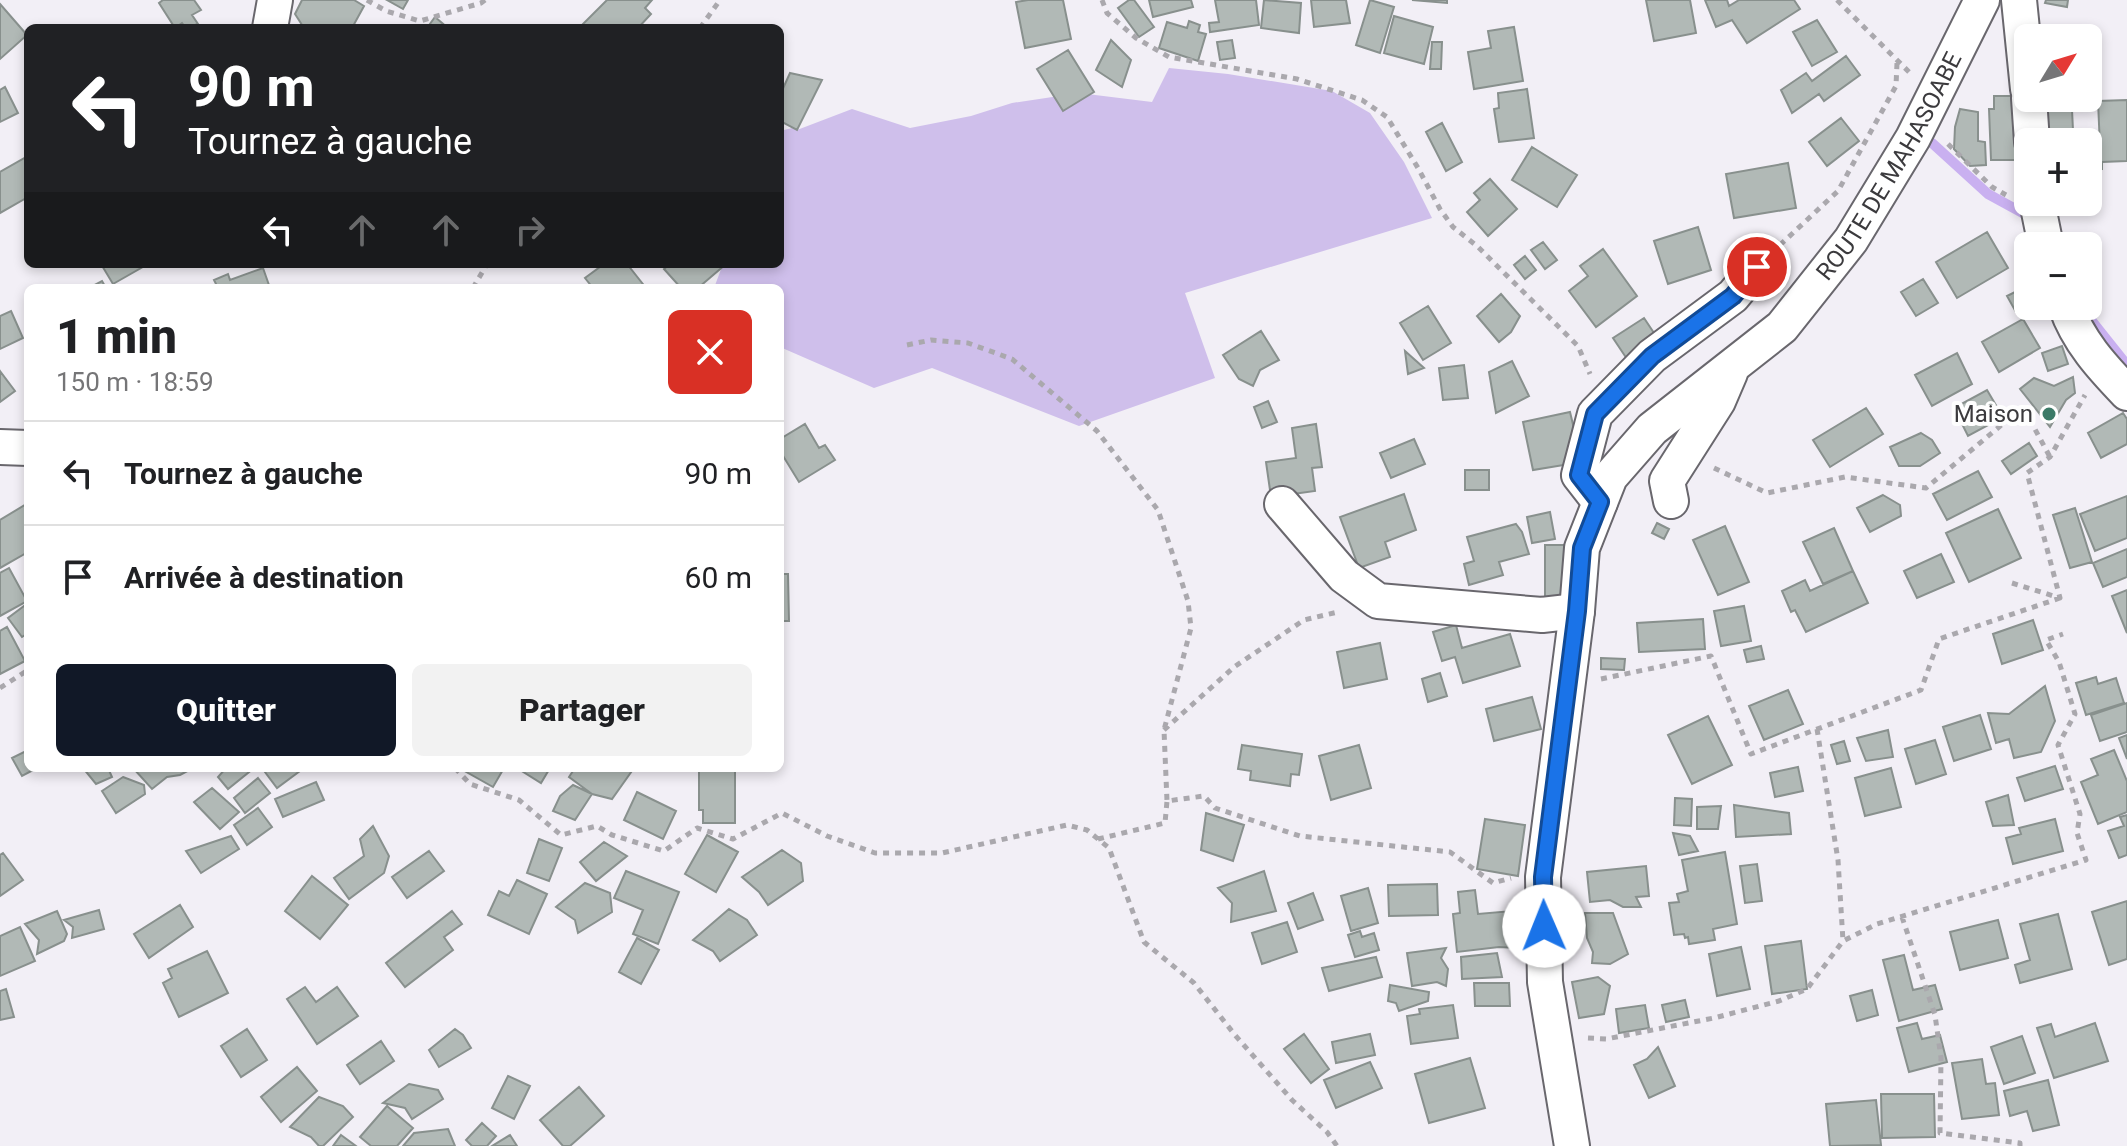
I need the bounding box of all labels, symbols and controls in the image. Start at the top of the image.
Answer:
north arrow [2014,24,2102,112]
map controls [2014,24,2102,320]
street label: ROUTE DE MAHASOABE [1811,48,1968,286]
text: 90 m [188,54,315,120]
icon: left [56,56,160,160]
text: Tournez à gauche [188,121,472,163]
button: + [2014,128,2102,216]
icon: left [256,208,300,252]
icon: ahead [340,208,384,252]
icon: ahead [424,208,468,252]
icon: right [508,208,552,252]
button: − [2014,232,2102,320]
pin [1723,233,1791,301]
icon: arrive [1735,245,1779,289]
text: 1 min [56,308,177,365]
button: close [668,310,752,394]
text: 150 m · 18:59 [56,367,214,397]
place label: Maison [1954,400,2033,428]
marker: Maison [2040,405,2058,423]
icon: left [56,451,100,495]
text: Tournez à gauche [124,456,363,491]
text: 90 m [685,456,752,491]
icon: arrive [56,555,100,599]
text: Arrivée à destination [124,560,404,595]
text: 60 m [685,560,752,595]
button: Quitter [56,664,396,756]
button: Partager [412,664,752,756]
position arrow [1502,884,1586,968]

